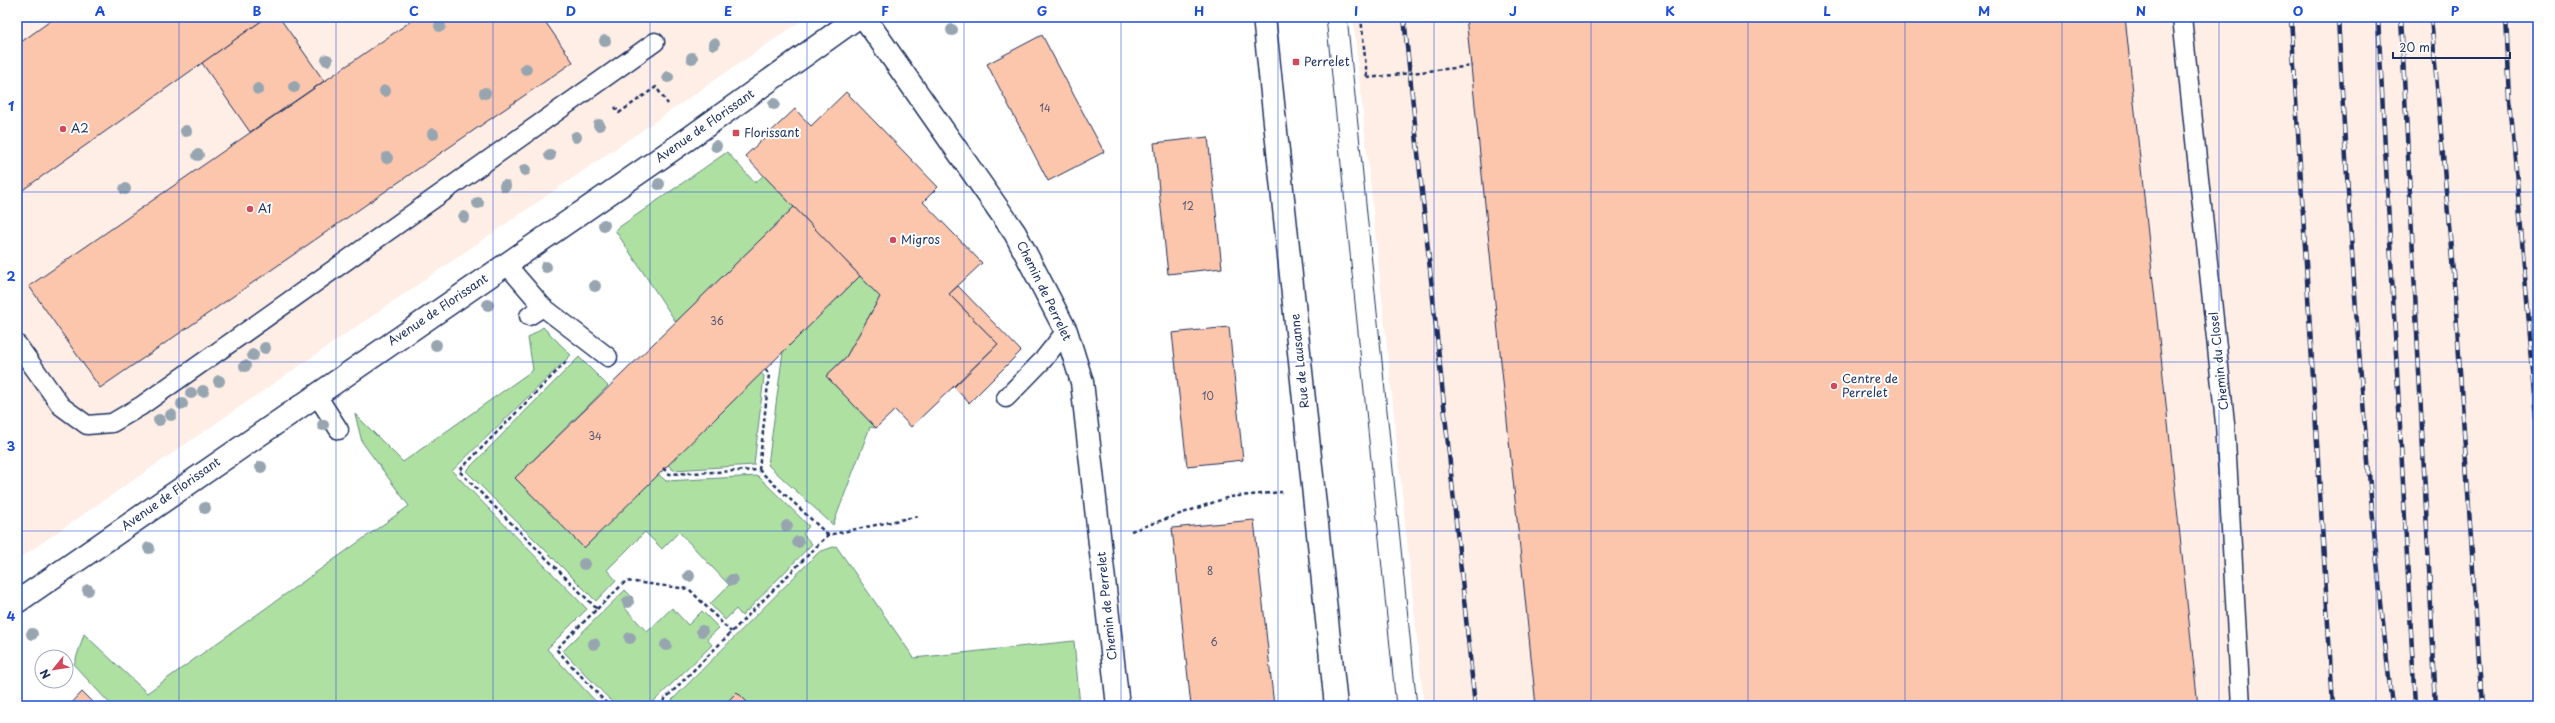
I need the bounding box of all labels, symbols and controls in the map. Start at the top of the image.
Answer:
text: A [95,1,105,20]
text: B [253,1,262,20]
text: C [409,1,419,20]
text: D [566,1,576,20]
text: E [724,1,732,20]
text: F [881,1,889,20]
text: G [1037,1,1047,20]
text: H [1194,1,1204,20]
text: I [1354,1,1358,20]
text: J [1509,1,1517,20]
text: K [1665,1,1675,20]
text: L [1823,1,1831,20]
text: M [1978,1,1990,20]
text: N [2136,1,2146,20]
text: O [2293,1,2303,20]
text: P [2451,1,2460,20]
scale bar [2393,34,2510,60]
text: 20 m [2399,38,2430,56]
place label: Perrelet [1304,52,1350,70]
marker: Perrelet [1291,57,1301,67]
street label: Avenue de Florissant [651,84,758,166]
text: 1 [8,96,14,115]
house number: 14 [1039,100,1051,115]
place label: A2 [71,119,89,137]
place label: Florissant [744,123,799,141]
marker: A2 [58,124,68,134]
marker: Florissant [731,128,741,138]
house number: 12 [1182,198,1194,213]
place label: A1 [258,199,271,217]
marker: A1 [245,204,255,214]
place label: Migros [901,230,940,248]
marker: Migros [888,235,898,245]
street label: Chemin de Perrelet [1013,238,1077,344]
text: 2 [6,266,16,285]
street label: Avenue de Florissant [384,269,491,349]
street label: Chemin du Closel [2204,311,2232,411]
street label: Rue de Lausanne [1285,312,1313,409]
house number: 36 [710,313,724,328]
place label: Centre de Perrelet [1842,369,1899,401]
marker: Centre de Perrelet [1829,381,1839,391]
house number: 10 [1202,388,1214,403]
house number: 34 [588,428,602,443]
text: 3 [7,436,16,455]
street label: Avenue de Florissant [117,452,224,534]
street label: Chemin de Perrelet [1091,551,1121,661]
house number: 8 [1207,563,1213,578]
text: 4 [7,606,16,625]
house number: 6 [1210,634,1218,649]
north arrow [34,649,74,689]
text: N [35,666,54,682]

